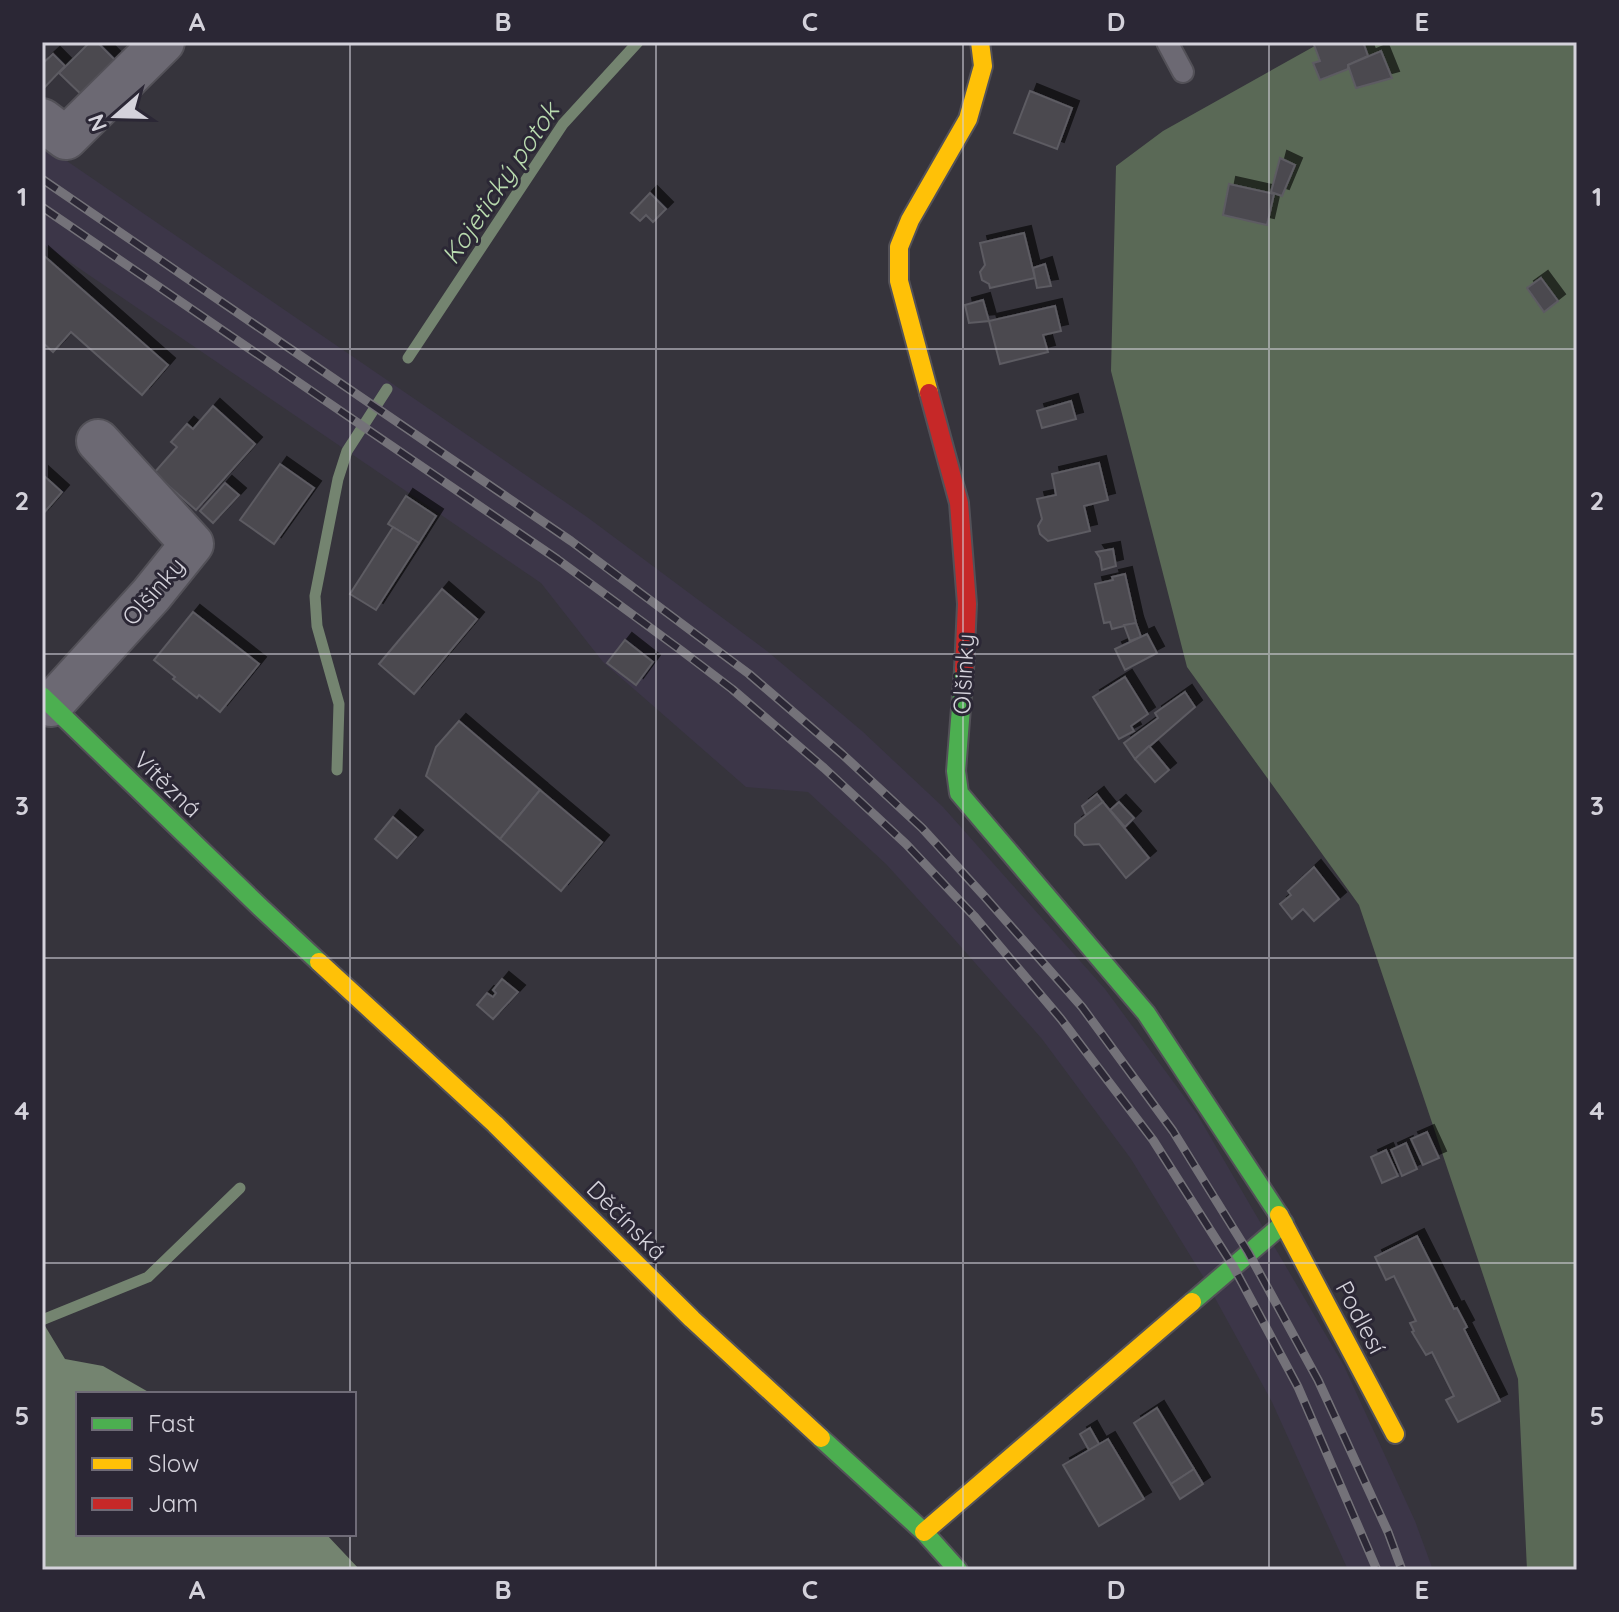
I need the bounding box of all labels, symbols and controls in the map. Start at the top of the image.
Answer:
text: A [189,5,206,38]
text: B [494,5,512,38]
text: C [802,5,818,38]
text: D [1107,5,1125,38]
text: E [1415,5,1429,38]
north arrow [76,76,156,156]
water label: Kojetický potok [434,94,567,270]
text: N [81,110,113,135]
text: 1 [17,180,27,213]
text: 1 [1592,180,1602,213]
text: 2 [15,484,29,517]
text: 2 [1590,484,1604,517]
street label: Olšinky [115,551,191,631]
street label: Olšinky [946,633,980,715]
street label: Vítězná [128,745,208,823]
text: 3 [15,789,29,822]
text: 3 [1590,789,1604,822]
text: 4 [14,1094,30,1127]
text: 4 [1589,1094,1605,1127]
street label: Děčínská [581,1174,673,1266]
street label: Podlesí [1329,1275,1393,1359]
legend [76,1392,356,1536]
text: 5 [15,1399,29,1432]
text: 5 [1590,1399,1604,1432]
text: Fast [148,1408,195,1438]
text: Slow [148,1448,199,1478]
text: Jam [148,1488,198,1518]
text: A [189,1573,206,1606]
text: B [494,1573,512,1606]
text: C [802,1573,818,1606]
text: D [1107,1573,1125,1606]
text: E [1415,1573,1429,1606]

